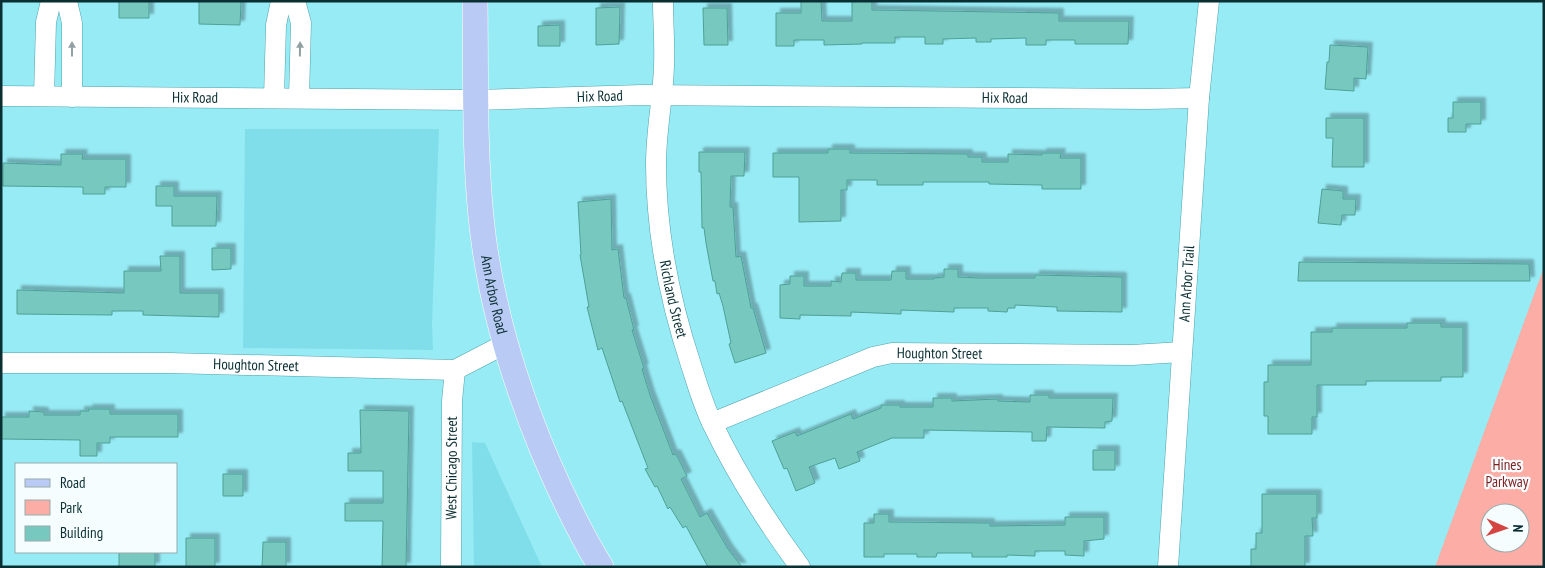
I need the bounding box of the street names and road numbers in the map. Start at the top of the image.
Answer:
street label: Hix Road [577,86,623,106]
street label: Hix Road [172,87,218,107]
street label: Hix Road [982,88,1028,107]
street label: Ann Arbor Trail [1174,244,1198,322]
street label: Ann Arbor Road [477,254,512,336]
street label: Richland Street [656,259,692,340]
street label: Houghton Street [897,343,982,363]
street label: Houghton Street [213,354,299,375]
street label: West Chicago Street [441,416,461,520]

